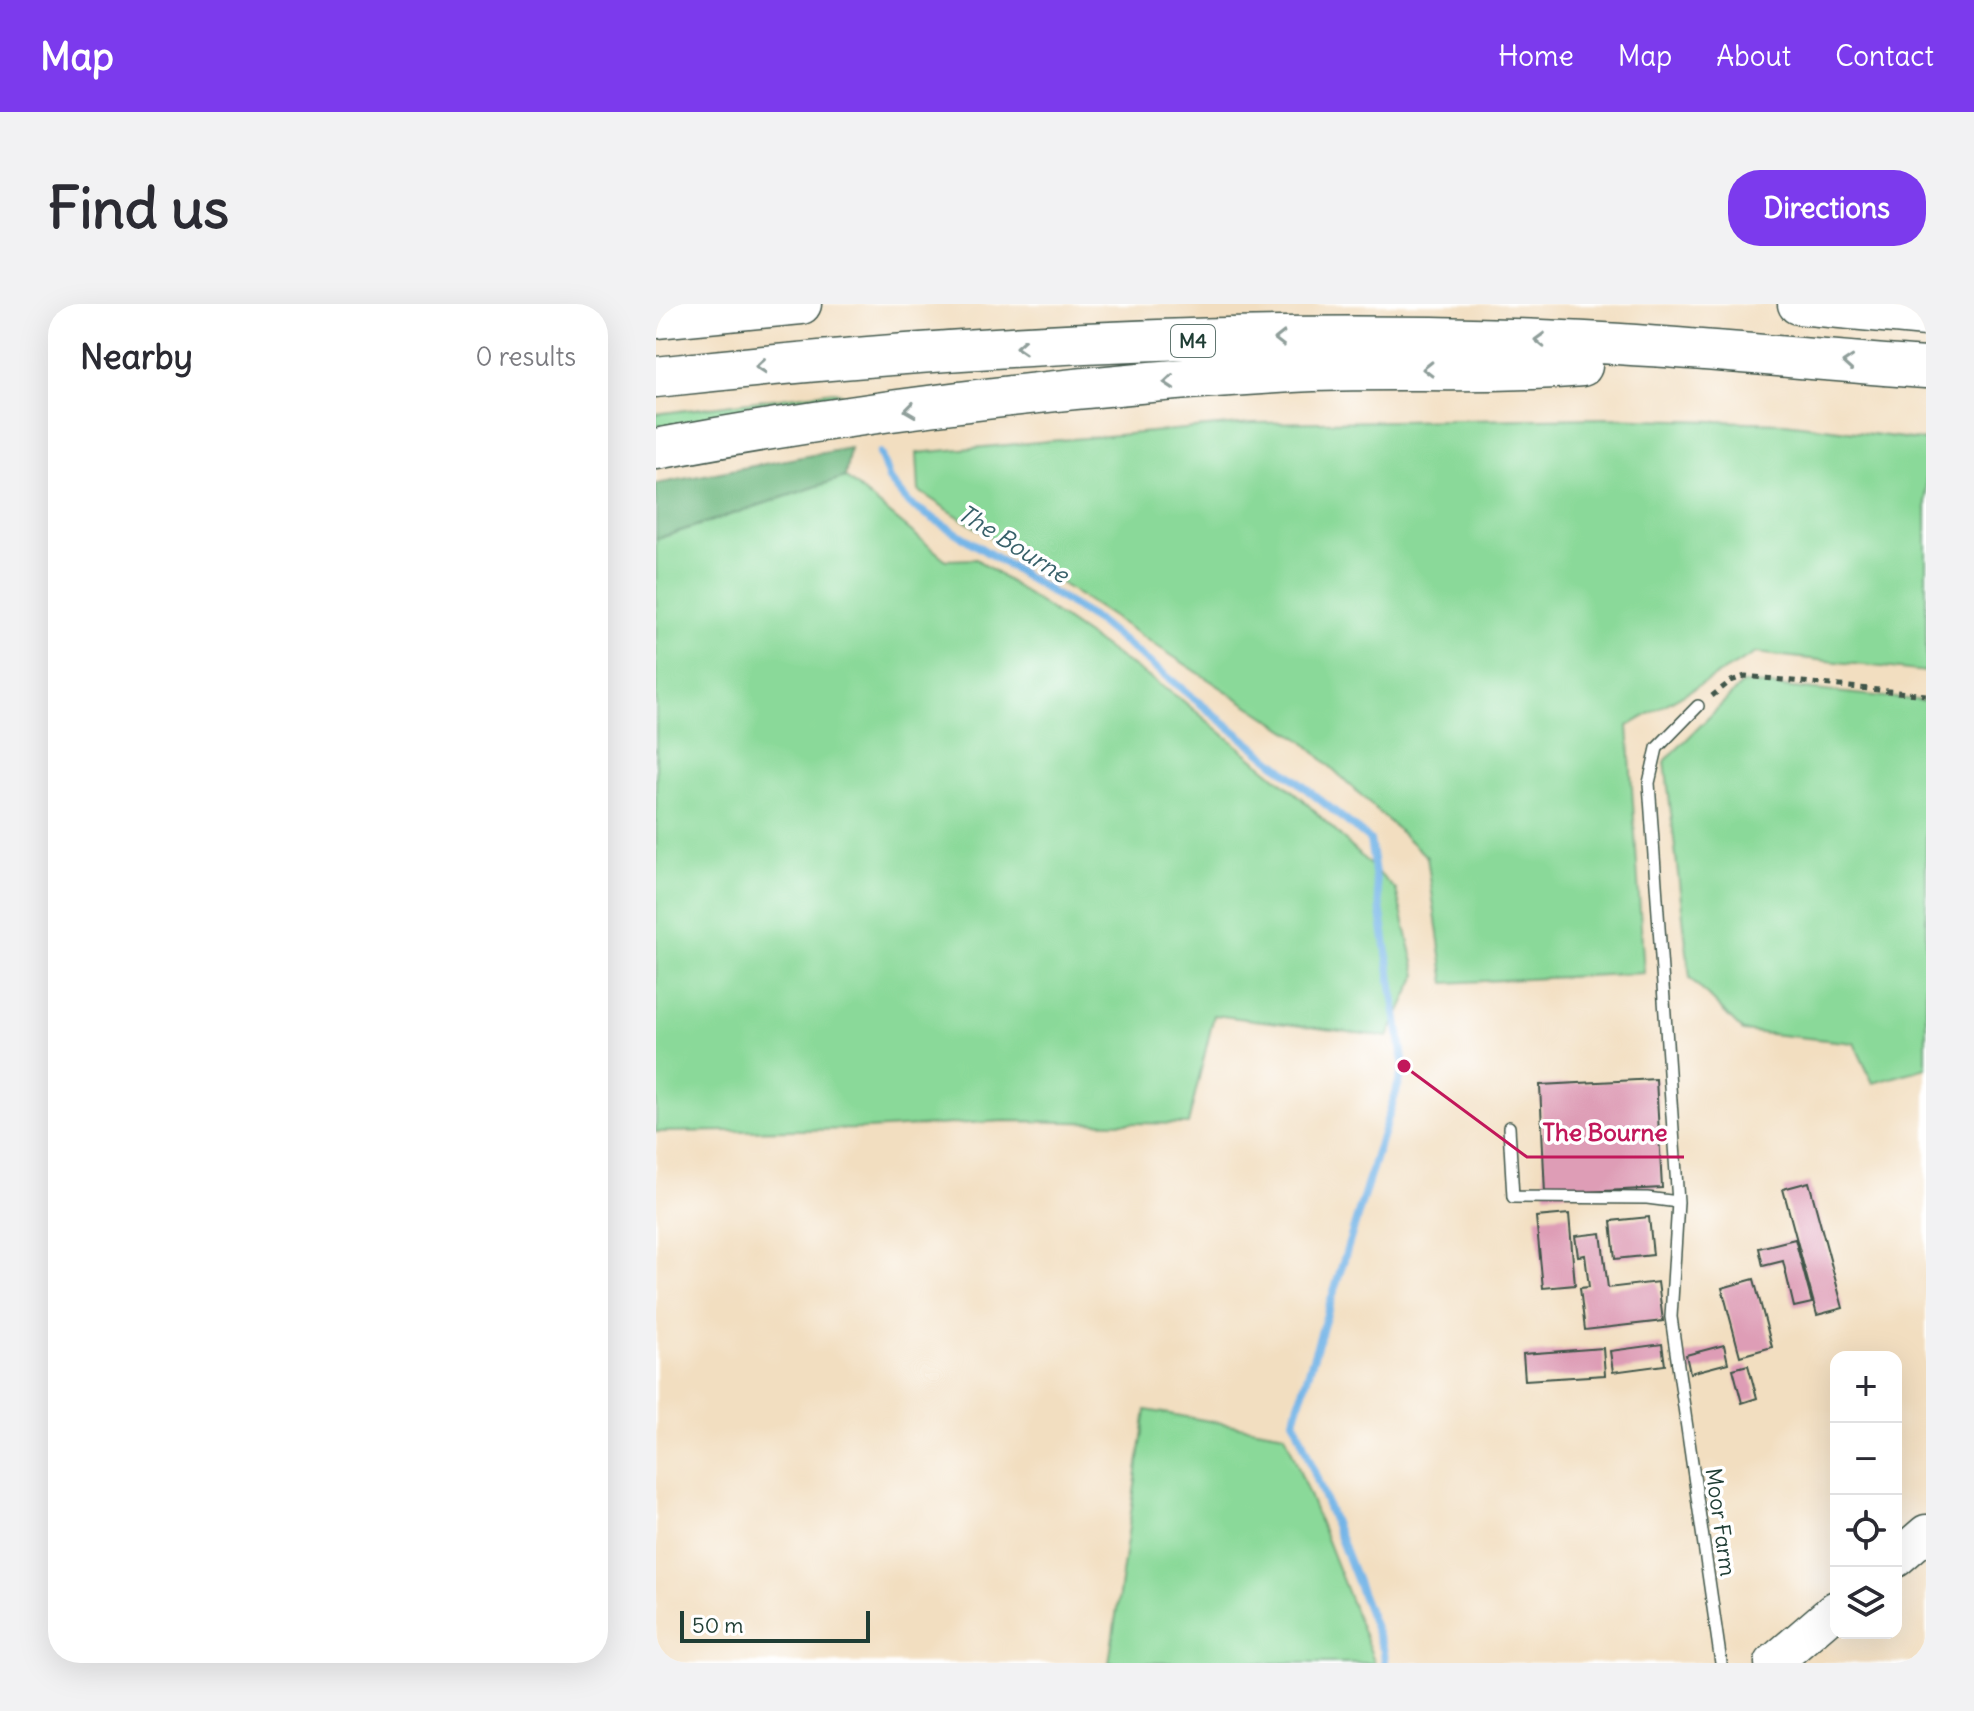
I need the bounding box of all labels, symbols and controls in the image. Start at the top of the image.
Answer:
text: Map [40,33,114,80]
text: Home [1498,38,1574,74]
text: Map [1618,38,1672,74]
text: About [1716,38,1791,74]
text: Contact [1835,38,1934,74]
button: Directions [1728,170,1926,246]
text: Find us [48,173,229,243]
road number: M4 [1171,325,1215,357]
one-way arrow [1273,331,1286,348]
one-way arrow [1533,332,1546,349]
text: Nearby [80,335,193,378]
one-way arrow [1014,338,1027,355]
text: 0 results [475,340,576,373]
one-way arrow [1841,355,1854,372]
one-way arrow [754,357,767,374]
one-way arrow [1421,360,1434,378]
one-way arrow [1162,373,1175,390]
one-way arrow [904,401,917,418]
water label: The Bourne [953,497,1076,590]
callout: The Bourne [1527,1109,1684,1157]
text: The Bourne [1543,1117,1668,1147]
map controls [1830,1351,1902,1639]
button: + [1830,1351,1902,1423]
button: − [1830,1423,1902,1495]
street label: Moor Farm [1700,1466,1742,1578]
button: locate [1830,1495,1902,1567]
button: layers [1830,1567,1902,1639]
scale bar [680,1607,870,1643]
text: 50 m [692,1611,744,1639]

